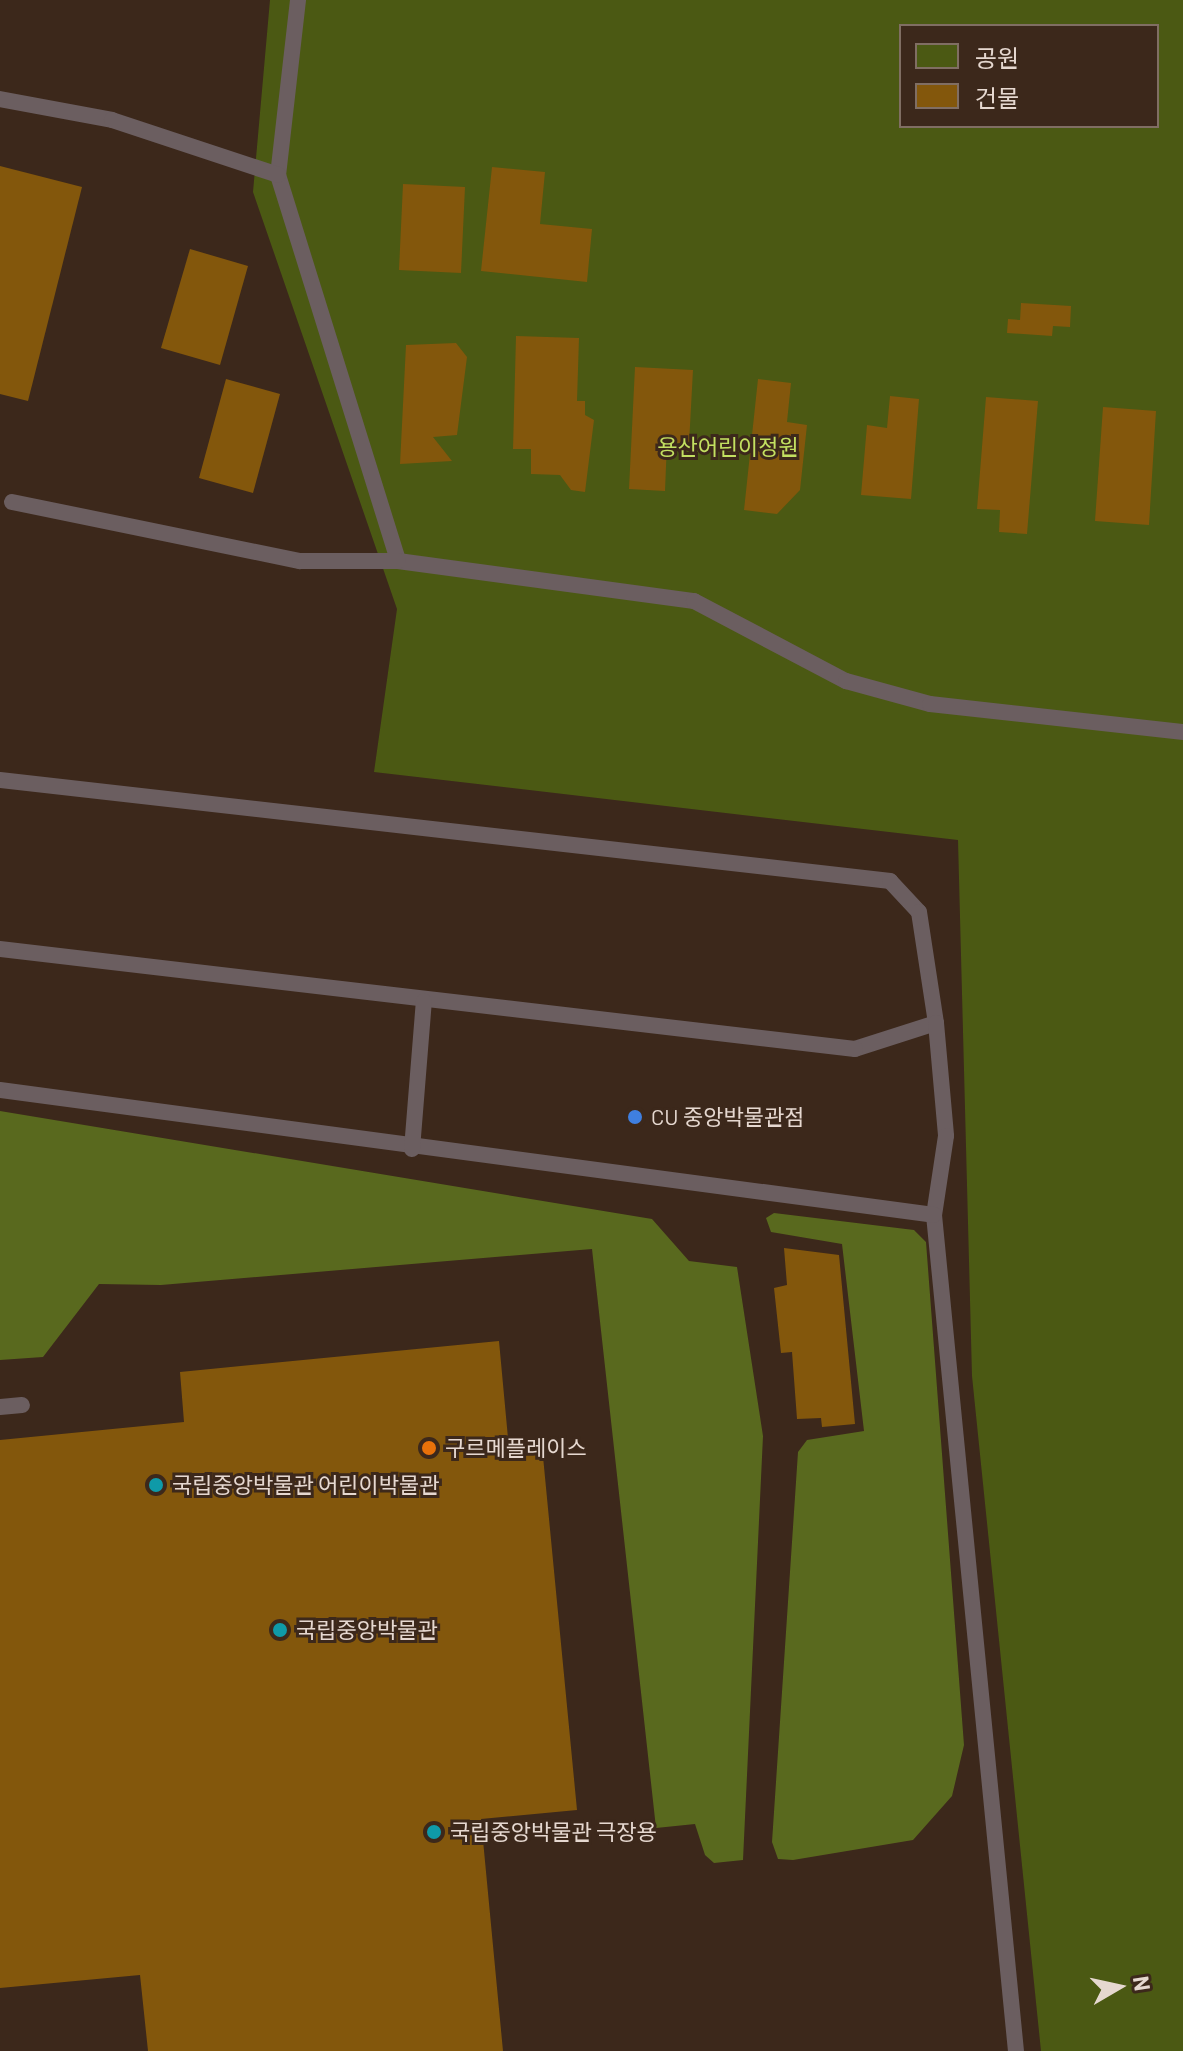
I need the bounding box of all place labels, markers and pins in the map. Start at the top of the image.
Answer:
place label: CU 중앙박물관점 [651,1104,804,1130]
marker: CU 중앙박물관점 [626,1108,644,1126]
place label: 구르메플레이스 [445,1435,587,1461]
marker: 구르메플레이스 [420,1439,438,1457]
place label: 국립중앙박물관 어린이박물관 [172,1472,440,1498]
marker: 국립중앙박물관 어린이박물관 [147,1476,165,1494]
place label: 국립중앙박물관 [296,1617,438,1643]
marker: 국립중앙박물관 [271,1621,289,1639]
place label: 국립중앙박물관 극장용 [450,1819,657,1845]
marker: 국립중앙박물관 극장용 [425,1823,443,1841]

